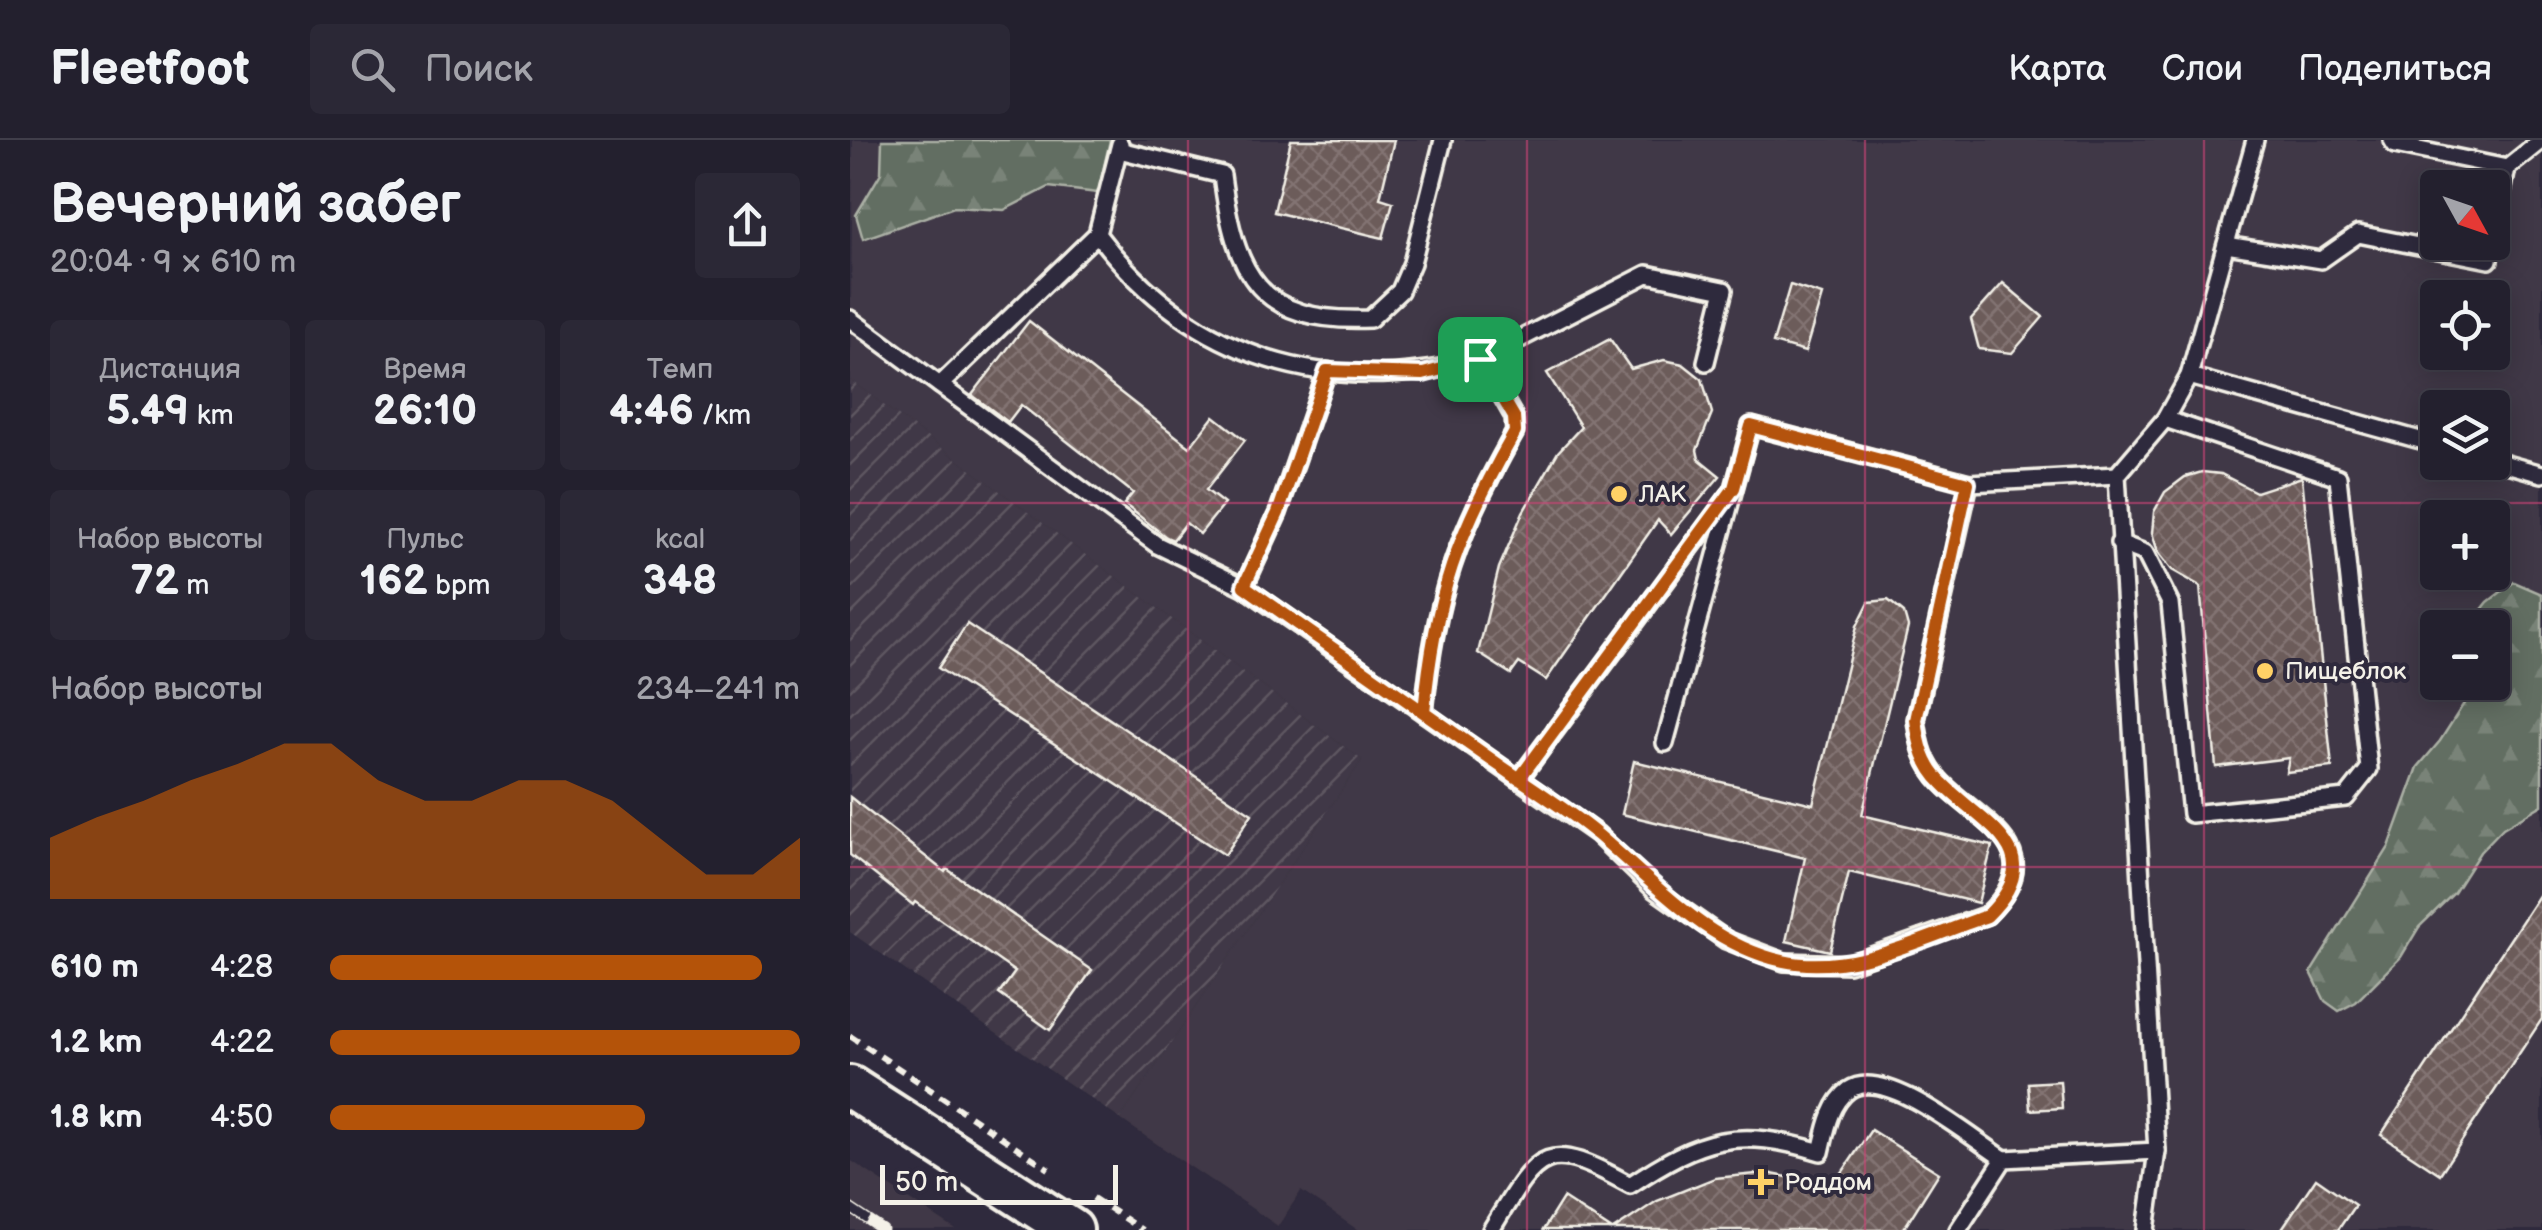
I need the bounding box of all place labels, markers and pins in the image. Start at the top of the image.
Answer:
pin [1438,317,1523,402]
place label: ЛАК [1638,479,1687,510]
marker: ЛАК [1608,483,1630,505]
place label: Пищеблок [2285,656,2407,687]
marker: Пищеблок [2254,660,2276,682]
place label: Роддом [1784,1167,1872,1198]
marker: Роддом [1748,1169,1774,1195]

